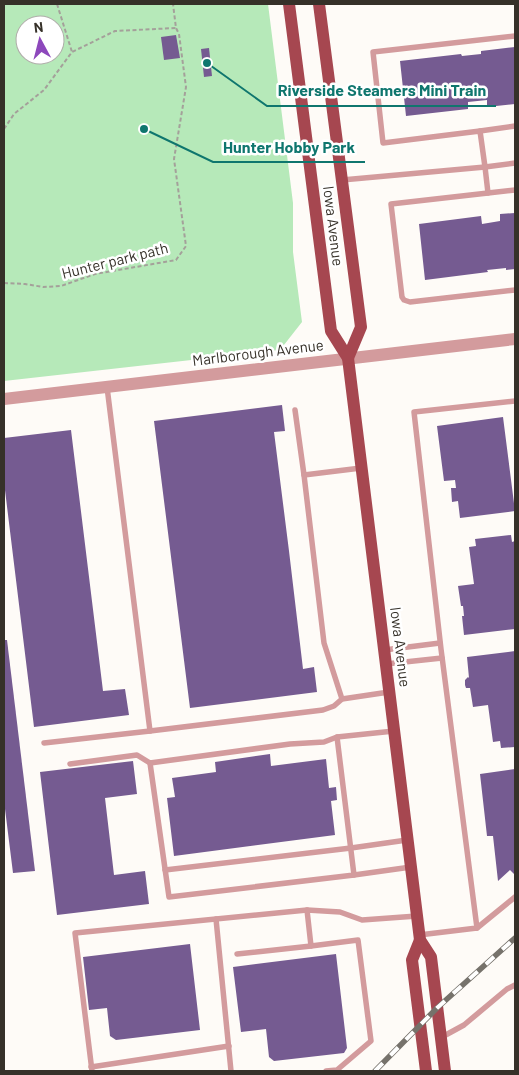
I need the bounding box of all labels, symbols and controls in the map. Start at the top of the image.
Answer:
north arrow [15,15,65,65]
text: N [33,18,44,36]
callout: Riverside Steamers Mini Train [267,75,496,106]
text: Riverside Steamers Mini Train [278,80,486,99]
callout: Hunter Hobby Park [213,131,365,162]
text: Hunter Hobby Park [223,137,355,156]
street label: Iowa Avenue [320,185,348,267]
street label: Hunter park path [60,238,170,282]
street label: Marlborough Avenue [191,335,324,369]
street label: Iowa Avenue [387,606,415,688]

